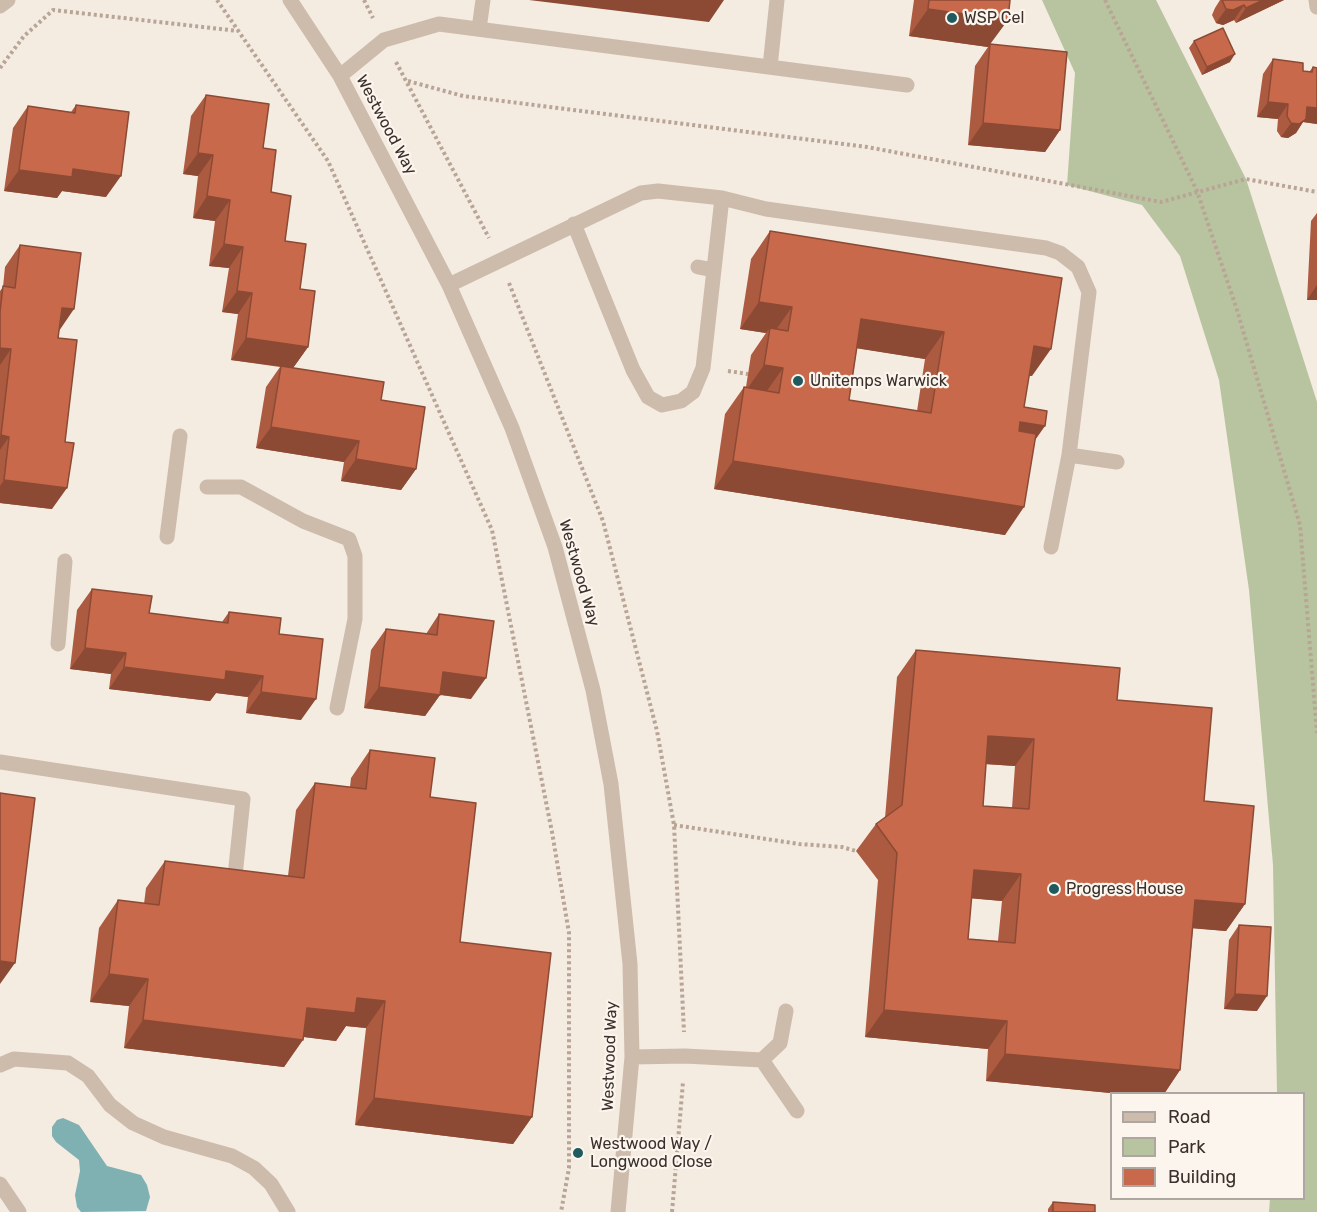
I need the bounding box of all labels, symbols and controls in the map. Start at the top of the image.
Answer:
place label: WSP Cel [964,8,1024,28]
marker: WSP Cel [945,11,959,25]
street label: Westwood Way [352,72,420,178]
place label: Unitemps Warwick [810,371,947,391]
marker: Unitemps Warwick [791,374,805,388]
street label: Westwood Way [555,517,603,629]
place label: Progress House [1066,879,1183,899]
marker: Progress House [1047,882,1061,896]
street label: Westwood Way [598,1001,622,1111]
legend [1110,1092,1305,1200]
text: Road [1168,1106,1211,1128]
place label: Westwood Way / Longwood Close [590,1134,713,1172]
text: Park [1168,1136,1205,1158]
marker: Westwood Way / Longwood Close [571,1146,585,1160]
text: Building [1168,1166,1236,1188]

